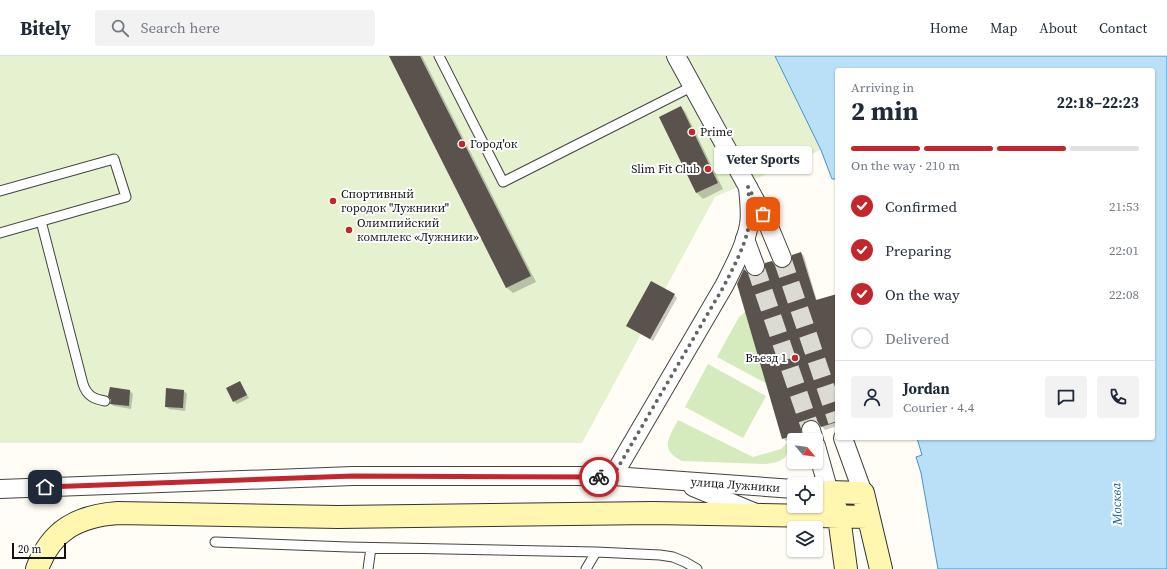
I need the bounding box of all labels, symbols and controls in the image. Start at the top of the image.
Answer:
search box [95,10,375,46]
text: Bitely [20,15,71,41]
icon: search [109,17,131,39]
text: Search here [141,17,220,38]
text: Home [930,18,968,38]
text: Map [990,18,1017,38]
text: About [1039,18,1077,38]
text: Contact [1099,18,1147,38]
text: Arriving in [851,79,914,96]
text: 22:18–22:23 [1057,92,1139,113]
text: 2 min [851,93,918,129]
place label: Prime [700,124,733,140]
marker: Prime [687,127,697,137]
place label: Город'ок [470,136,518,152]
marker: Город'ок [457,139,467,149]
callout: Veter Sports [714,146,812,174]
text: Veter Sports [726,151,800,168]
text: On the way · 210 m [851,157,960,174]
place label: Slim Fit Club [631,161,700,177]
marker: Slim Fit Club [703,164,713,174]
place label: Спортивный городок "Лужники" [341,186,449,216]
icon: check [851,195,873,217]
marker: Спортивный городок "Лужники" [328,196,338,206]
text: Confirmed [885,196,957,217]
pin [746,197,780,231]
text: 21:53 [1109,198,1139,215]
icon: bag [752,203,774,225]
place label: Олимпийский комплекс «Лужники» [357,215,479,245]
marker: Олимпийский комплекс «Лужники» [344,225,354,235]
icon: check [851,239,873,261]
text: Preparing [885,240,951,261]
text: 22:01 [1109,242,1139,259]
icon: check [851,283,873,305]
text: On the way [885,284,960,305]
text: 22:08 [1109,286,1139,303]
text: Delivered [885,328,949,349]
place label: Въезд 1 [745,350,787,366]
marker: Въезд 1 [790,353,800,363]
button: person [851,376,893,418]
button: chat [1045,376,1087,418]
button: phone [1097,376,1139,418]
text: Jordan [903,378,950,399]
text: Courier · 4.4 [903,399,974,416]
north arrow [787,433,823,469]
map controls [787,433,823,557]
courier [579,457,619,497]
icon: bike [588,466,610,488]
pin [28,470,62,504]
street label: улица Лужники [690,474,781,496]
icon: home [34,476,56,498]
button: locate [787,477,823,513]
water label: Москва [1107,482,1126,527]
button: layers [787,521,823,557]
scale bar [12,541,66,560]
text: 20 m [18,542,41,557]

